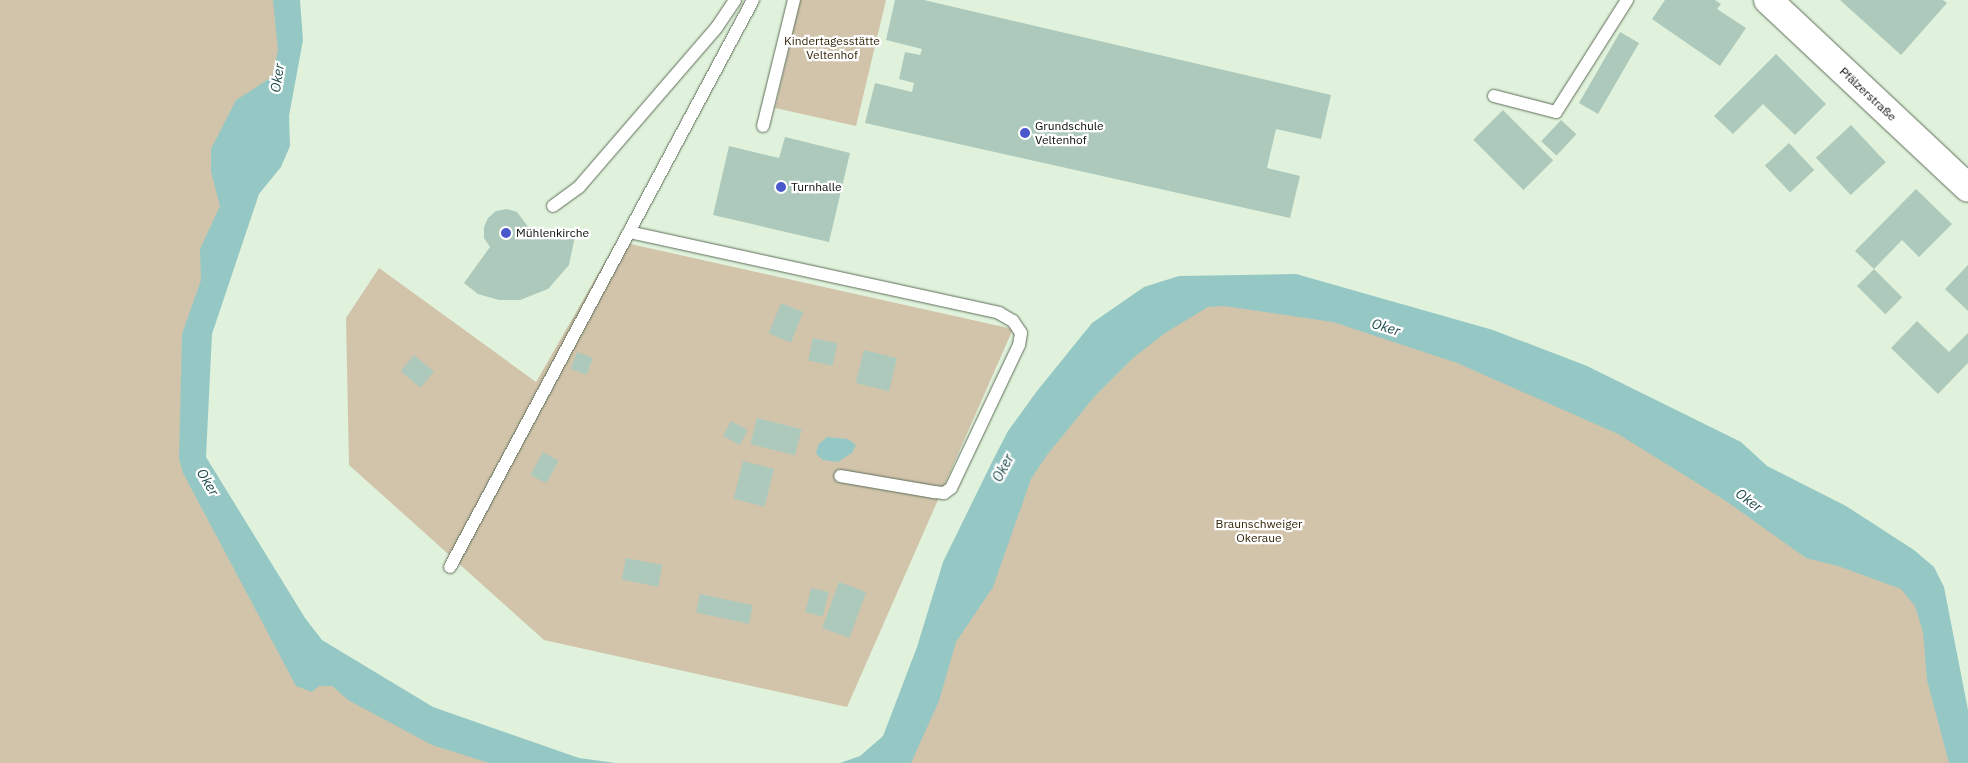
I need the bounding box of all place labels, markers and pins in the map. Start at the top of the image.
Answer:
place label: Grundschule Veltenhof [1035,119,1104,147]
marker: Grundschule Veltenhof [1019,127,1031,139]
place label: Turnhalle [791,180,842,194]
marker: Turnhalle [775,181,787,193]
place label: Mühlenkirche [516,226,589,240]
marker: Mühlenkirche [500,227,512,239]

